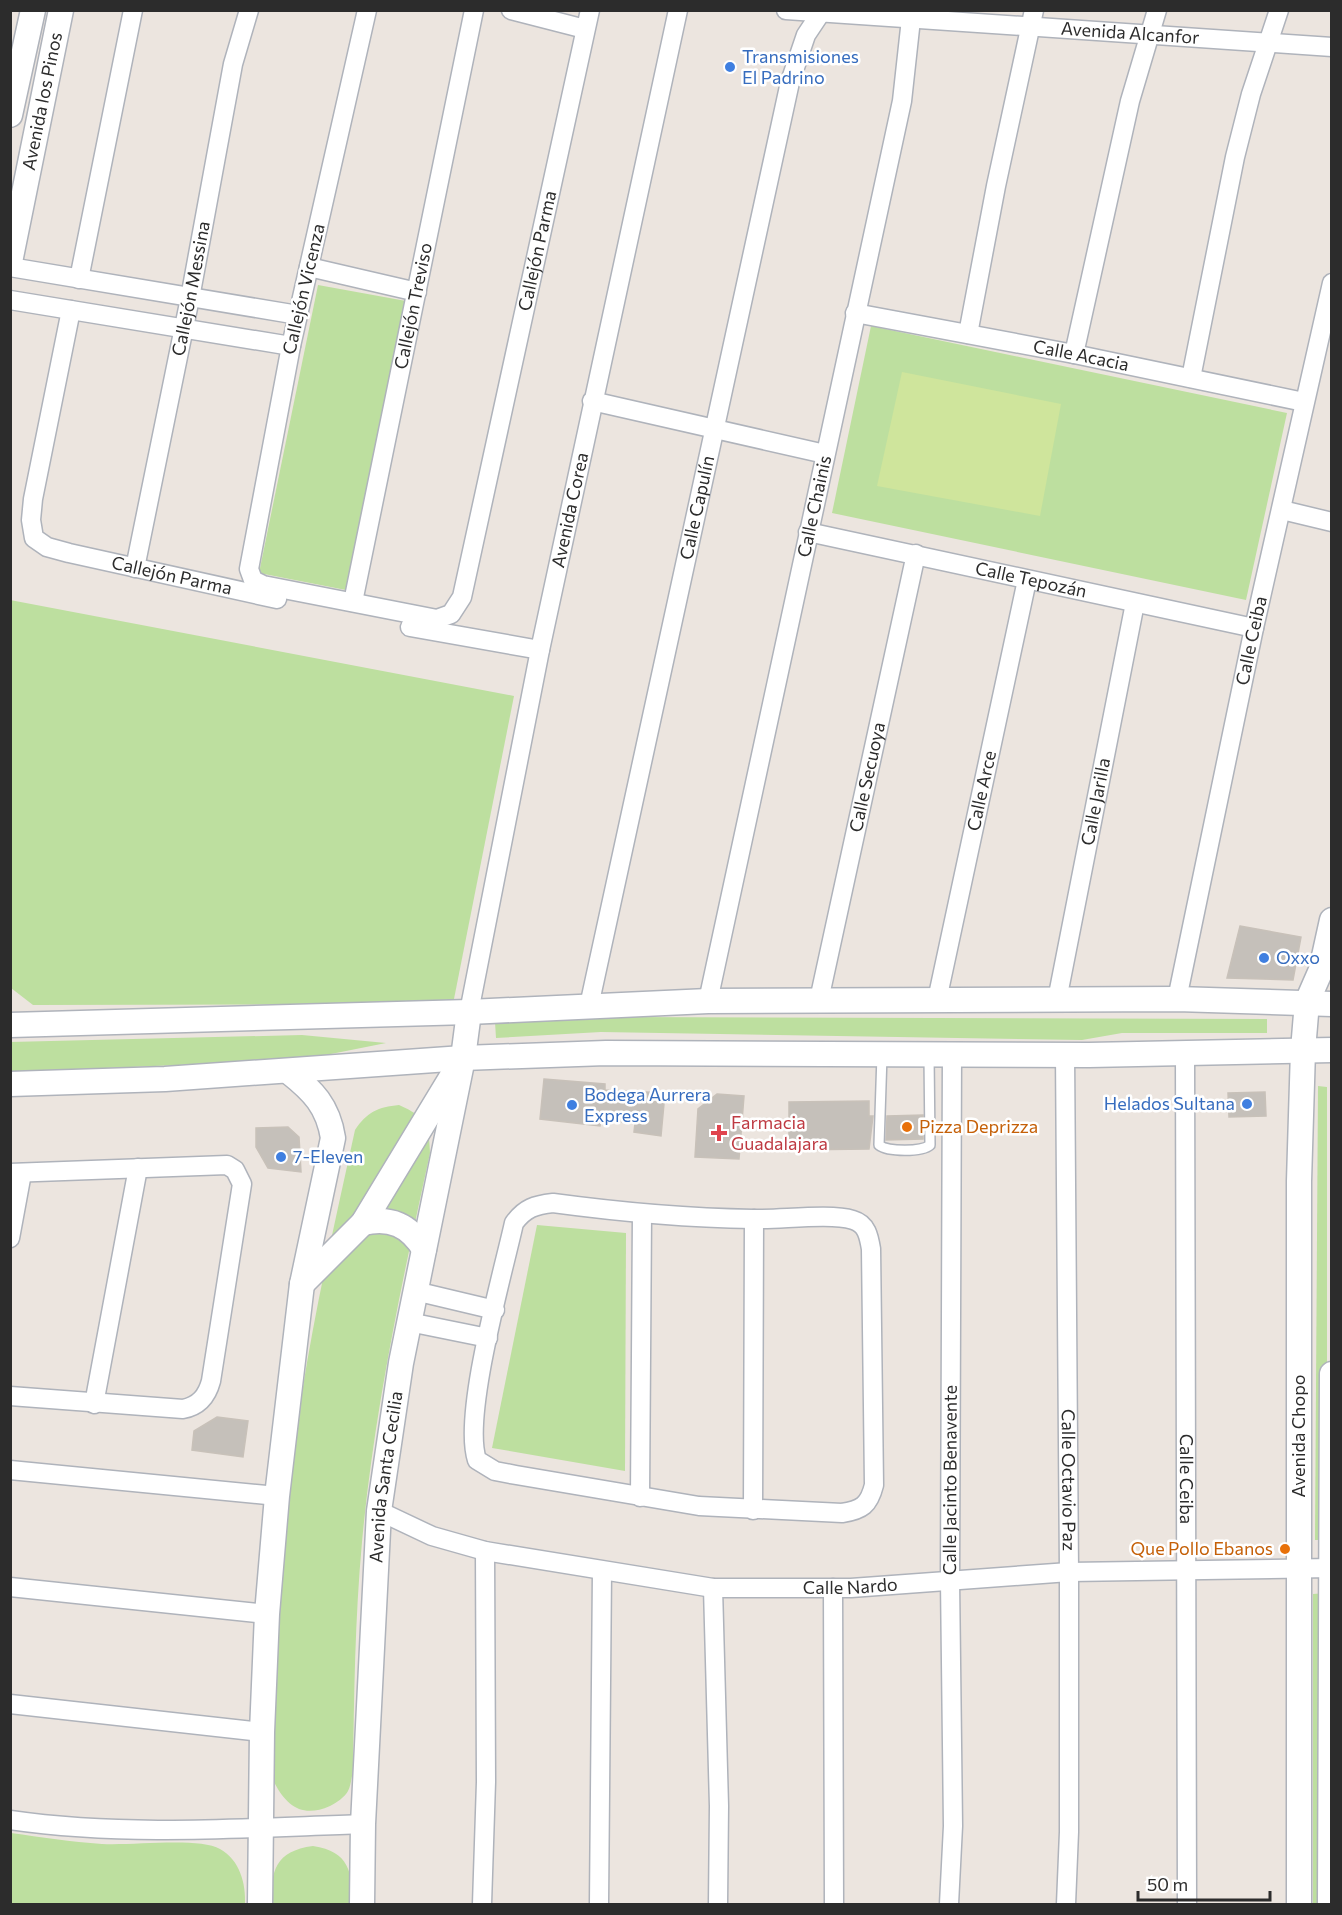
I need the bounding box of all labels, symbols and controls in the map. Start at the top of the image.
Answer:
street label: Avenida Alcanfor [1060,17,1200,48]
street label: Avenida los Pinos [17,30,66,172]
place label: Transmisiones El Padrino [742,45,859,88]
marker: Transmisiones El Padrino [723,60,737,74]
street label: Callejón Parma [513,188,560,313]
street label: Callejón Messina [166,219,214,358]
street label: Callejón Vicenza [277,221,329,356]
street label: Callejón Treviso [389,241,436,371]
street label: Calle Acacia [1031,335,1131,375]
street label: Avenida Corea [546,450,592,570]
street label: Calle Capulín [674,453,718,562]
street label: Calle Chainis [792,453,835,559]
street label: Callejón Parma [110,551,234,599]
street label: Calle Tepozán [973,556,1089,602]
street label: Calle Ceiba [1230,594,1271,687]
street label: Calle Secuoya [844,720,889,834]
street label: Calle Arce [962,748,1000,833]
street label: Calle Jarilla [1076,756,1114,847]
place label: Oxxo [1276,946,1320,968]
marker: Oxxo [1257,951,1271,965]
place label: Bodega Aurrera Express [584,1083,711,1126]
place label: Helados Sultana [1104,1092,1235,1114]
marker: Helados Sultana [1240,1097,1254,1111]
marker: Bodega Aurrera Express [565,1098,579,1112]
place label: Farmacia Guadalajara [731,1111,828,1154]
place label: Pizza Deprizza [919,1115,1038,1137]
marker: Pizza Deprizza [900,1120,914,1134]
marker: Farmacia Guadalajara [712,1126,726,1140]
place label: 7-Eleven [293,1145,363,1167]
marker: 7-Eleven [274,1150,288,1164]
street label: Avenida Chopo [1287,1374,1309,1498]
street label: Calle Jacinto Benavente [938,1385,961,1575]
street label: Avenida Santa Cecilia [364,1389,407,1563]
street label: Calle Octavio Paz [1058,1409,1081,1551]
street label: Calle Ceiba [1176,1434,1198,1524]
place label: Que Pollo Ebanos [1130,1537,1273,1559]
marker: Que Pollo Ebanos [1278,1542,1292,1556]
street label: Calle Nardo [803,1573,898,1598]
scale bar [1138,1864,1270,1902]
text: 50 m [1147,1873,1188,1895]

